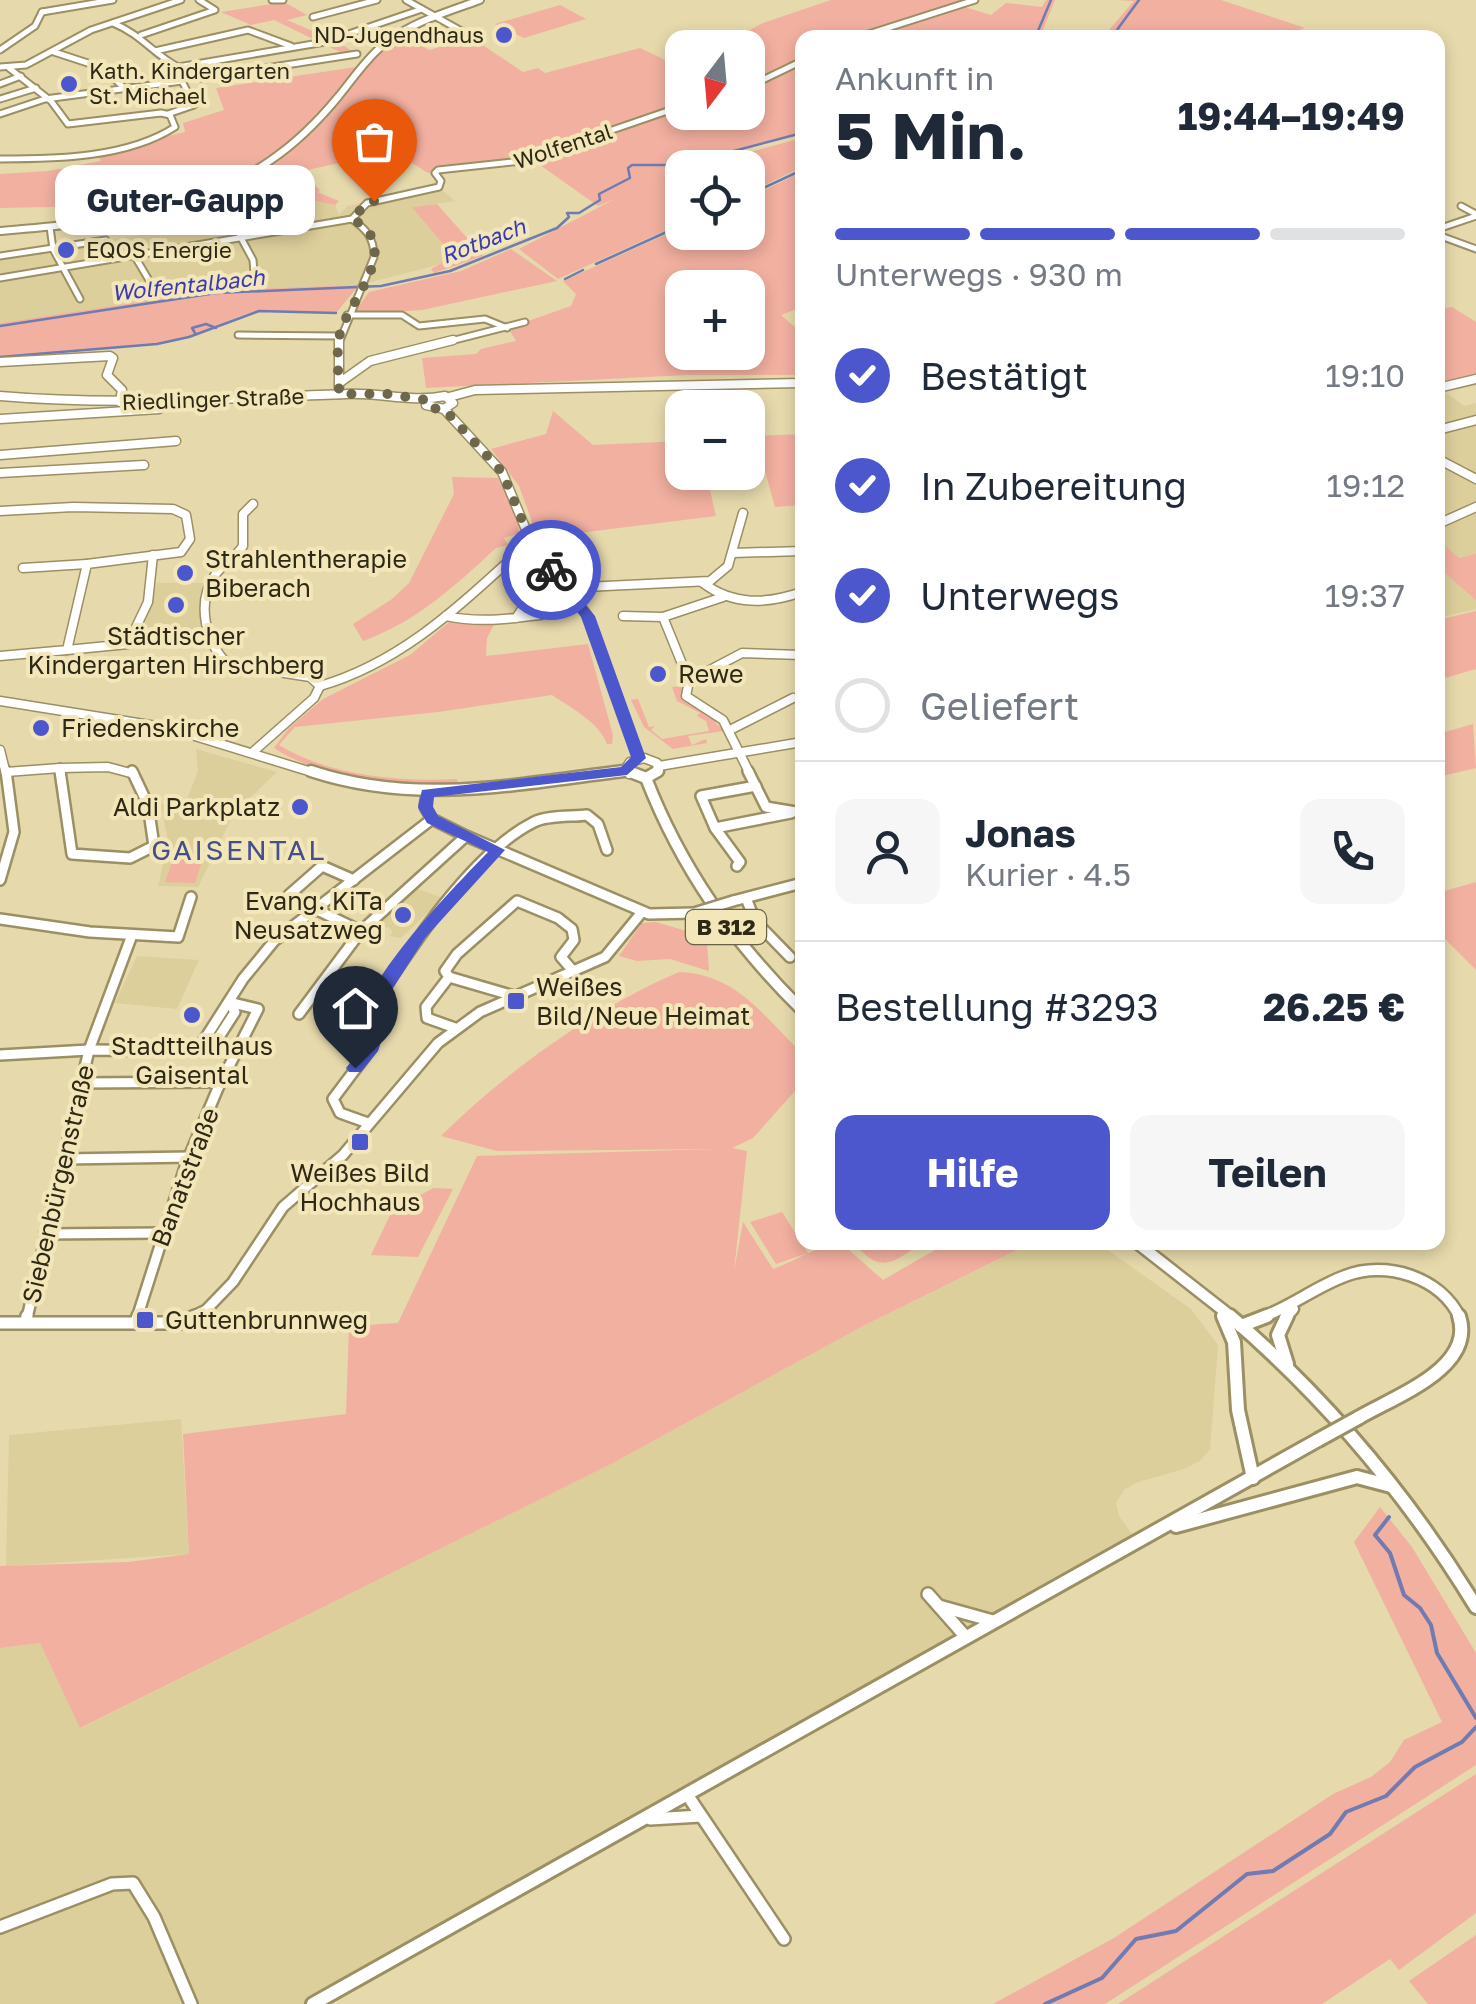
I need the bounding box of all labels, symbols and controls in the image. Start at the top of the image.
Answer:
place label: ND-Jugendhaus [314,21,484,48]
marker: ND-Jugendhaus [493,24,515,46]
north arrow [665,30,765,130]
map controls [665,30,765,490]
place label: Kath. Kindergarten St. Michael [89,57,290,109]
text: Ankunft in [835,59,994,97]
marker: Kath. Kindergarten St. Michael [58,73,80,95]
text: 19:44–19:49 [1178,93,1405,138]
text: 5 Min. [835,95,1027,173]
pin [332,99,417,202]
icon: bag [347,114,402,169]
street label: Wolfental [510,117,616,174]
button: locate [665,150,765,250]
callout: Guter-Gaupp [54,166,314,236]
text: Guter-Gaupp [86,181,284,219]
water label: Rotbach [437,212,530,269]
place label: EQOS Energie [86,236,232,263]
marker: EQOS Energie [55,239,77,261]
text: Unterwegs · 930 m [835,255,1123,293]
water label: Wolfentalbach [110,263,267,306]
button: + [665,270,765,370]
icon: check [835,348,890,403]
text: Bestätigt [920,353,1088,398]
text: 19:10 [1325,356,1405,394]
street label: Riedlinger Straße [121,382,305,415]
button: − [665,390,765,490]
icon: check [835,458,890,513]
text: In Zubereitung [920,463,1187,508]
text: 19:12 [1326,466,1405,504]
courier [501,520,601,620]
place label: Strahlentherapie Biberach [205,543,407,603]
icon: bike [524,543,579,598]
marker: Strahlentherapie Biberach [174,562,196,584]
icon: check [835,568,890,623]
text: Unterwegs [920,573,1120,618]
text: 19:37 [1325,576,1405,614]
marker: Städtischer Kindergarten Hirschberg [165,594,187,616]
place label: Städtischer Kindergarten Hirschberg [27,620,325,680]
place label: Rewe [678,658,744,689]
marker: Rewe [647,663,669,685]
text: Geliefert [920,683,1079,728]
place label: Friedenskirche [61,712,239,743]
marker: Friedenskirche [30,717,52,739]
place label: Aldi Parkplatz [113,791,280,822]
marker: Aldi Parkplatz [289,796,311,818]
button: person [835,799,940,904]
button: phone [1300,799,1405,904]
text: Jonas [965,810,1076,855]
district label: GAISENTAL [151,833,327,866]
text: Kurier · 4.5 [965,855,1131,893]
place label: Evang. KiTa Neusatzweg [234,885,383,945]
marker: Evang. KiTa Neusatzweg [392,904,414,926]
road number: B 312 [686,910,766,944]
pin [313,966,398,1069]
place label: Weißes Bild/Neue Heimat [536,971,750,1031]
icon: home [328,981,383,1036]
text: Bestellung #3293 [835,984,1159,1029]
text: 26.25 € [1263,984,1405,1029]
marker: Weißes Bild/Neue Heimat [505,990,527,1012]
marker: Stadtteilhaus Gaisental [181,1004,203,1026]
place label: Stadtteilhaus Gaisental [111,1030,273,1090]
street label: Siebenbürgenstraße [15,1062,100,1306]
street label: Banatstraße [144,1103,225,1251]
button: Hilfe [835,1115,1110,1230]
button: Teilen [1130,1115,1405,1230]
marker: Weißes Bild Hochhaus [349,1131,371,1153]
place label: Weißes Bild Hochhaus [290,1157,430,1217]
place label: Guttenbrunnweg [165,1304,368,1335]
marker: Guttenbrunnweg [134,1309,156,1331]

